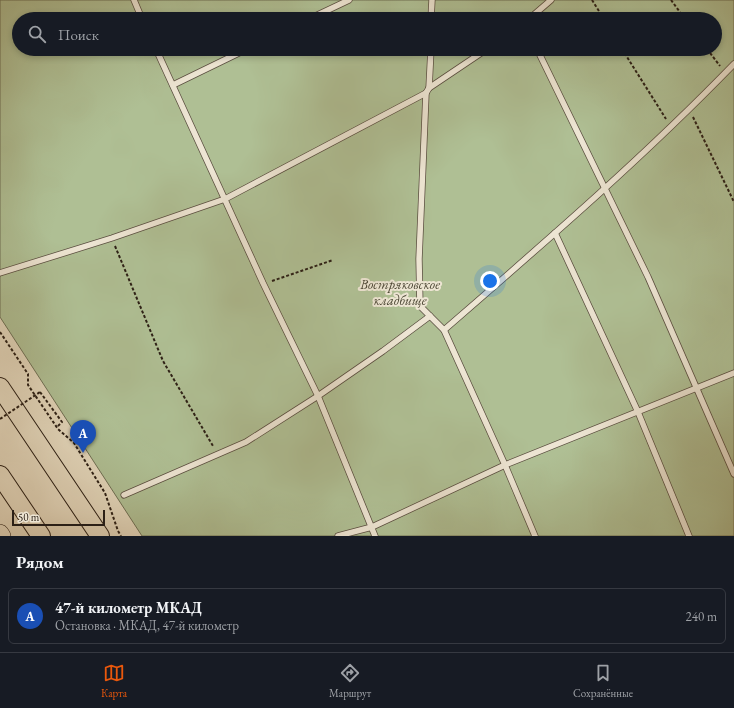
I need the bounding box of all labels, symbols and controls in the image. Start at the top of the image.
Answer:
search box [12,12,722,56]
icon: search [26,23,48,45]
text: Поиск [58,25,99,44]
your location [480,271,500,291]
park label: Востряковское кладбище [359,275,440,309]
pin: A [70,420,96,453]
scale bar [12,508,105,527]
text: 50 m [18,510,39,524]
text: Рядом [16,551,64,573]
text: 47-й километр МКАД [55,598,202,617]
text: A [25,608,35,625]
text: 240 m [686,608,717,625]
text: Остановка · МКАД, 47-й километр [55,617,239,634]
tab: Карта [101,662,127,700]
tab: Маршрут [329,662,371,700]
tab: Сохранённые [573,662,633,700]

